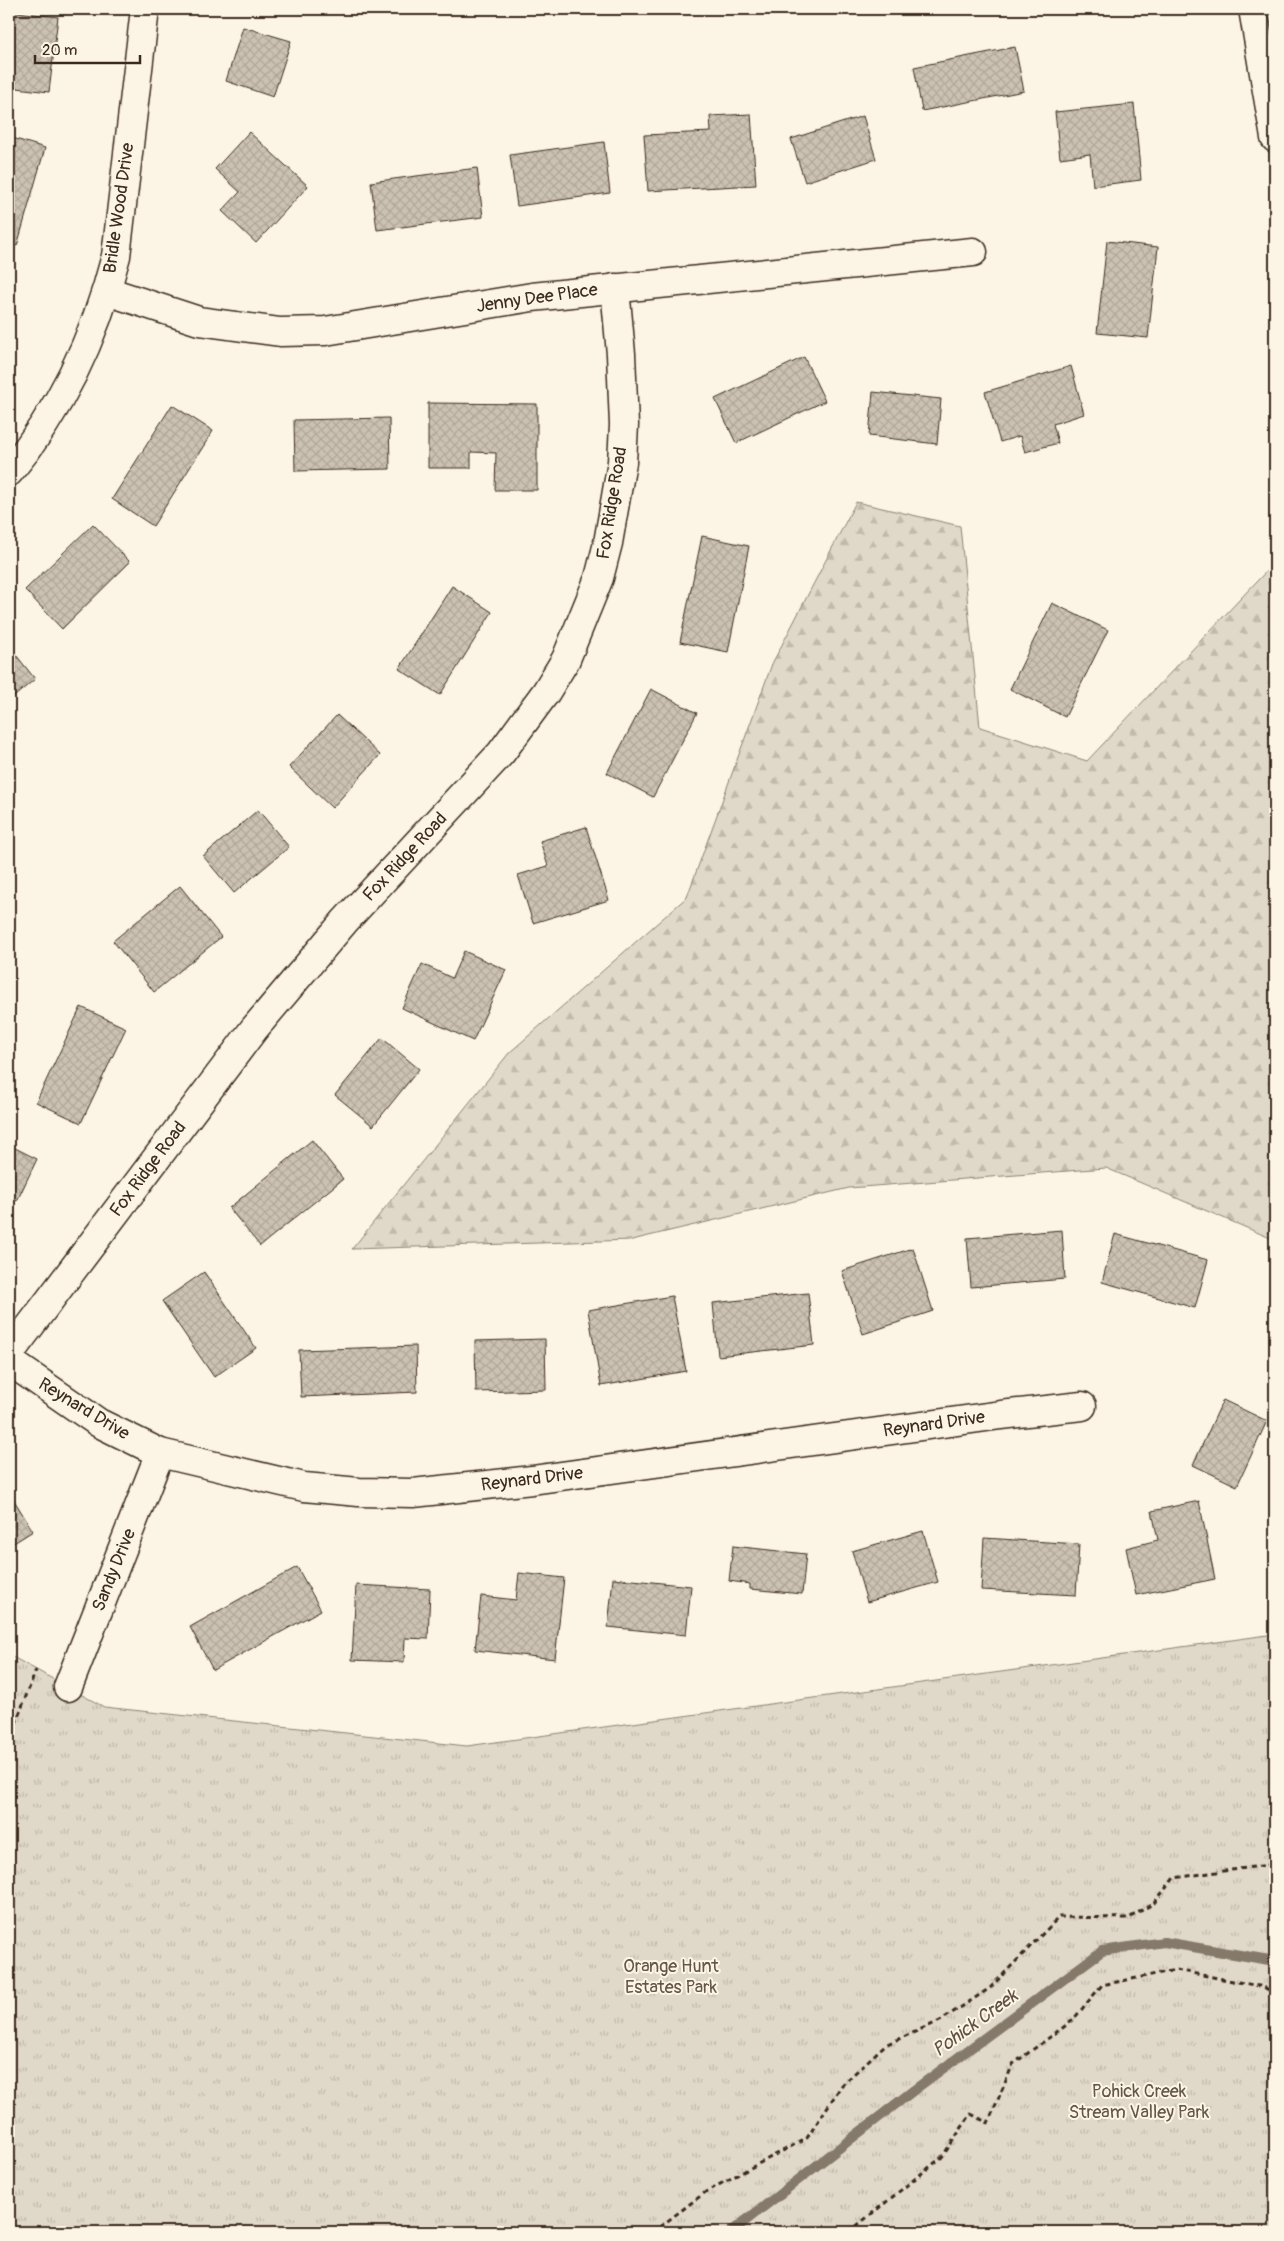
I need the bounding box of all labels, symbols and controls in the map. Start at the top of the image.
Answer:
scale bar [35,32,140,64]
text: 20 m [42,41,77,60]
street label: Bridle Wood Drive [98,141,140,275]
street label: Jenny Dee Place [475,278,599,318]
street label: Fox Ridge Road [592,445,632,561]
street label: Fox Ridge Road [358,808,452,906]
street label: Fox Ridge Road [105,1117,191,1221]
street label: Reynard Drive [34,1373,134,1445]
street label: Reynard Drive [882,1405,987,1443]
street label: Reynard Drive [480,1461,585,1497]
street label: Sandy Drive [87,1525,141,1615]
park label: Orange Hunt Estates Park [623,1955,719,1999]
water label: Pohick Creek [928,1983,1024,2062]
park label: Pohick Creek Stream Valley Park [1069,2080,1210,2124]

